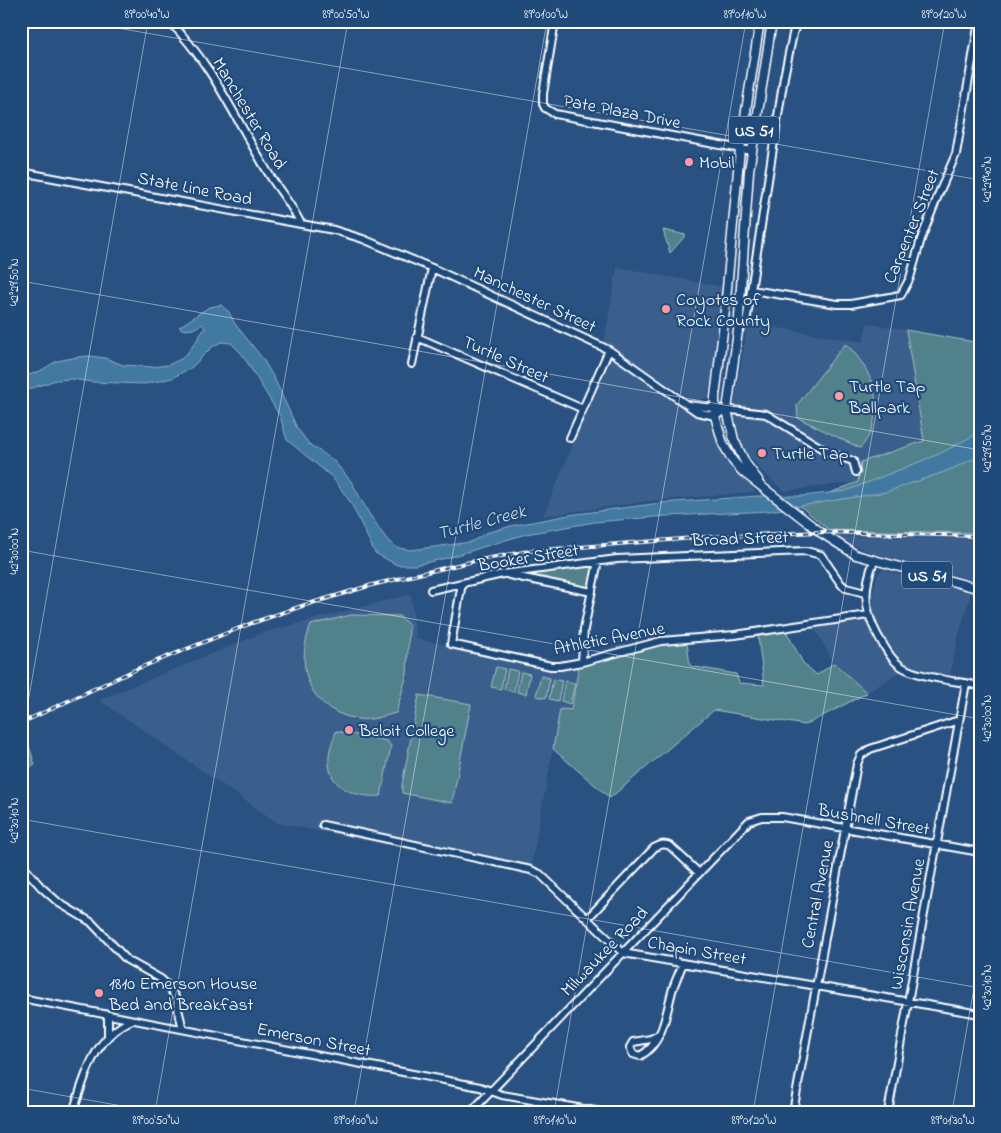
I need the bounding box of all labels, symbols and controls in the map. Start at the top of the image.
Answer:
text: 89°00'40"W [124,6,170,24]
text: 89°00'50"W [322,6,370,24]
text: 89°01'00"W [524,6,568,24]
text: 89°01'10"W [724,6,766,24]
text: 89°01'20"W [922,6,966,24]
street label: Manchester Road [205,53,292,175]
street label: Pate Plaza Drive [561,89,683,137]
road number: US 51 [729,116,779,144]
place label: Mobil [699,151,735,177]
marker: Mobil [683,156,695,168]
text: 42°29'40"N [979,156,997,202]
street label: State Line Road [135,166,254,214]
street label: Carpenter Street [878,166,948,288]
text: 42°29'50"N [6,258,24,306]
street label: Manchester Street [468,261,600,341]
place label: Coyotes of Rock County [676,288,770,335]
marker: Coyotes of Rock County [660,303,672,315]
street label: Turtle Street [458,330,553,391]
place label: Turtle Tap Ballpark [848,375,926,422]
marker: Turtle Tap Ballpark [833,390,845,402]
text: 42°29'50"N [979,424,997,472]
place label: Turtle Tap [772,442,849,468]
marker: Turtle Tap [756,447,768,459]
water label: Turtle Creek [434,498,530,548]
street label: Broad Street [690,525,789,555]
text: 42°30'00"N [6,528,24,574]
street label: Booker Street [475,538,581,580]
road number: US 51 [902,562,952,588]
street label: Athletic Avenue [552,616,668,663]
text: 42°30'00"N [979,695,997,741]
place label: Beloit College [358,719,455,746]
marker: Beloit College [343,724,355,736]
text: 42°30'10"N [6,797,24,843]
street label: Bushnell Street [815,798,932,844]
street label: Central Avenue [796,837,842,951]
street label: Wisconsin Avenue [885,856,933,992]
street label: Milwaukee Road [556,901,655,1003]
street label: Chapin Street [645,930,748,973]
text: 42°30'10"N [979,964,997,1010]
place label: 1810 Emerson House Bed and Breakfast [108,972,258,1019]
marker: 1810 Emerson House Bed and Breakfast [93,987,105,999]
street label: Emerson Street [254,1017,373,1065]
text: 89°00'50"W [132,1112,180,1130]
text: 89°01'00"W [334,1112,378,1130]
text: 89°01'10"W [534,1112,576,1130]
text: 89°01'20"W [732,1112,776,1130]
text: 89°01'30"W [931,1112,975,1130]

